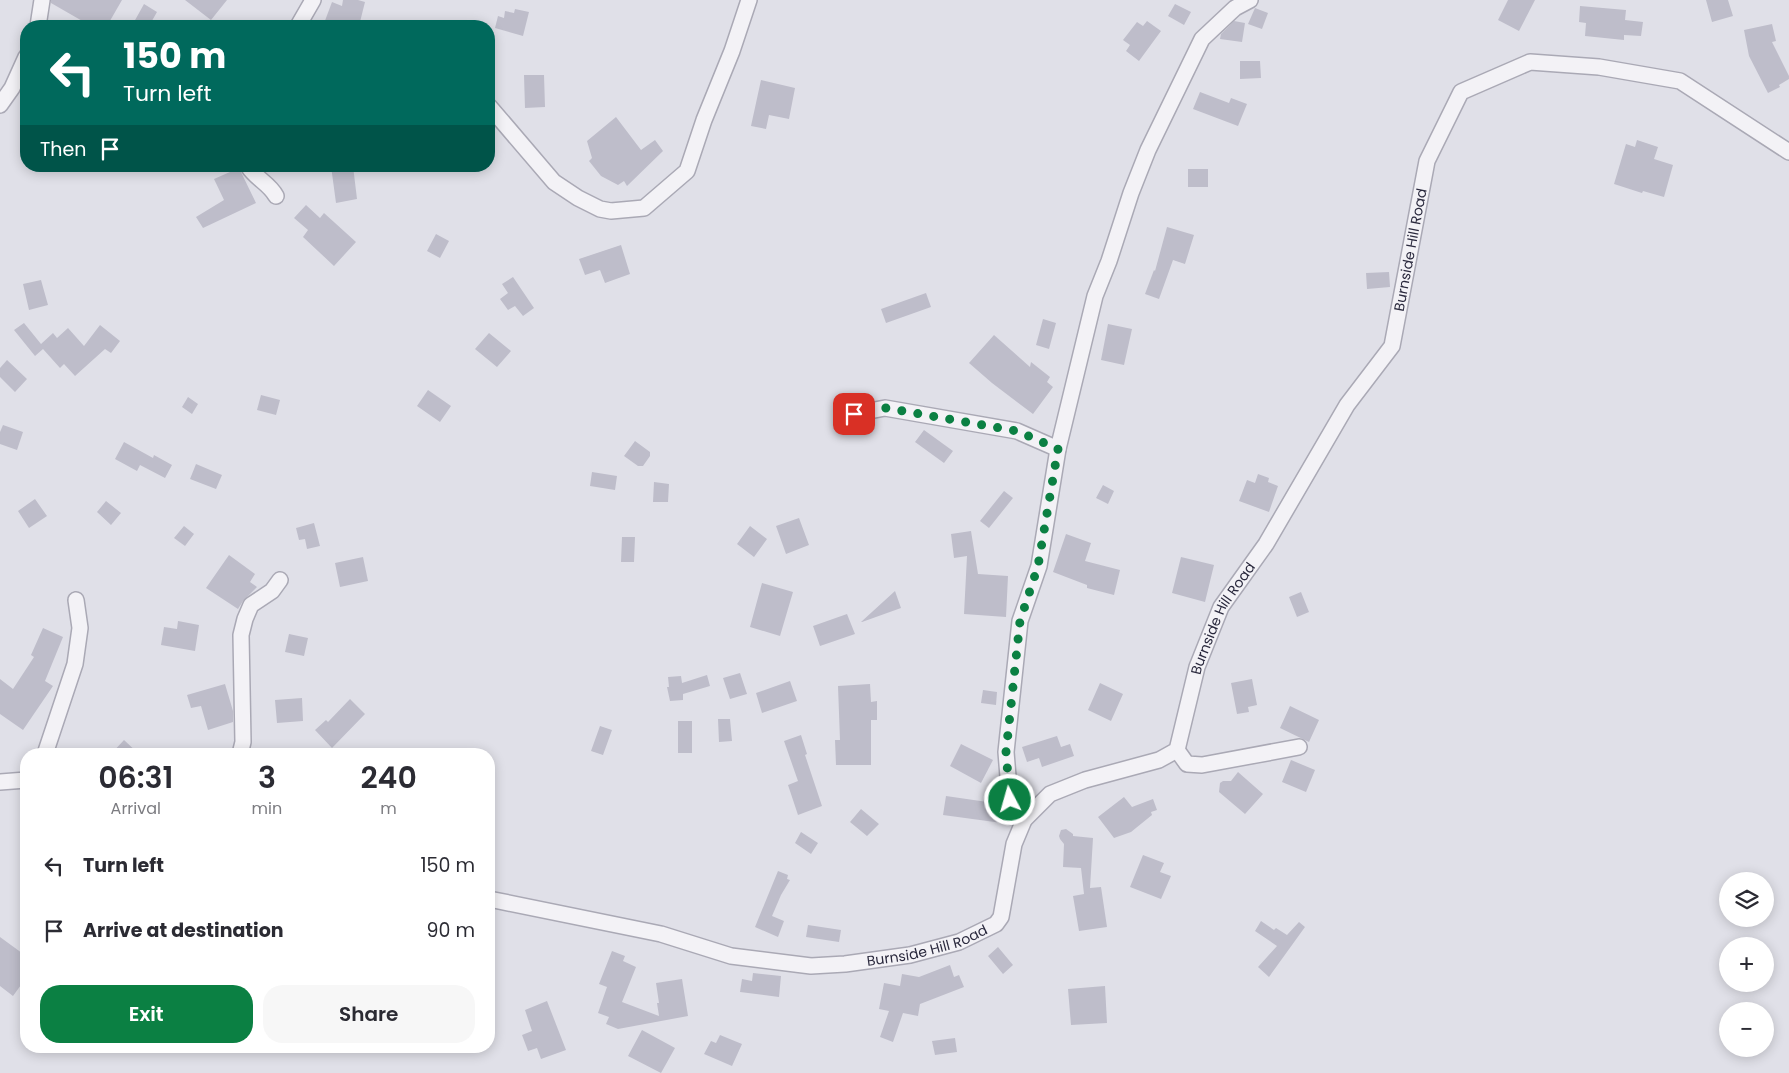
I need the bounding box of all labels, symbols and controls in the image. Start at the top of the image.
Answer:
text: 150 m [123,31,226,80]
icon: left [40,40,105,105]
text: Turn left [123,78,211,109]
icon: arrive [96,135,124,163]
text: Then [40,136,86,163]
street label: Burnside Hill Road [1389,187,1432,313]
pin [833,393,875,435]
icon: arrive [840,400,868,428]
street label: Burnside Hill Road [1186,558,1260,676]
text: 06:31 [98,756,173,799]
text: 3 [258,756,276,799]
text: 240 [360,756,417,799]
position arrow [983,773,1035,825]
text: Arrival [111,797,161,820]
text: min [252,797,282,820]
text: m [380,797,397,820]
icon: left [40,852,68,880]
text: Turn left [83,852,164,879]
text: 150 m [420,852,475,879]
map controls [1719,872,1774,1057]
button: layers [1719,872,1774,927]
icon: arrive [40,917,68,945]
text: Arrive at destination [83,917,284,944]
text: 90 m [426,917,475,944]
street label: Burnside Hill Road [866,920,991,971]
button: + [1719,937,1774,992]
button: Exit [40,985,253,1043]
button: Share [263,985,475,1043]
button: − [1719,1002,1774,1057]

